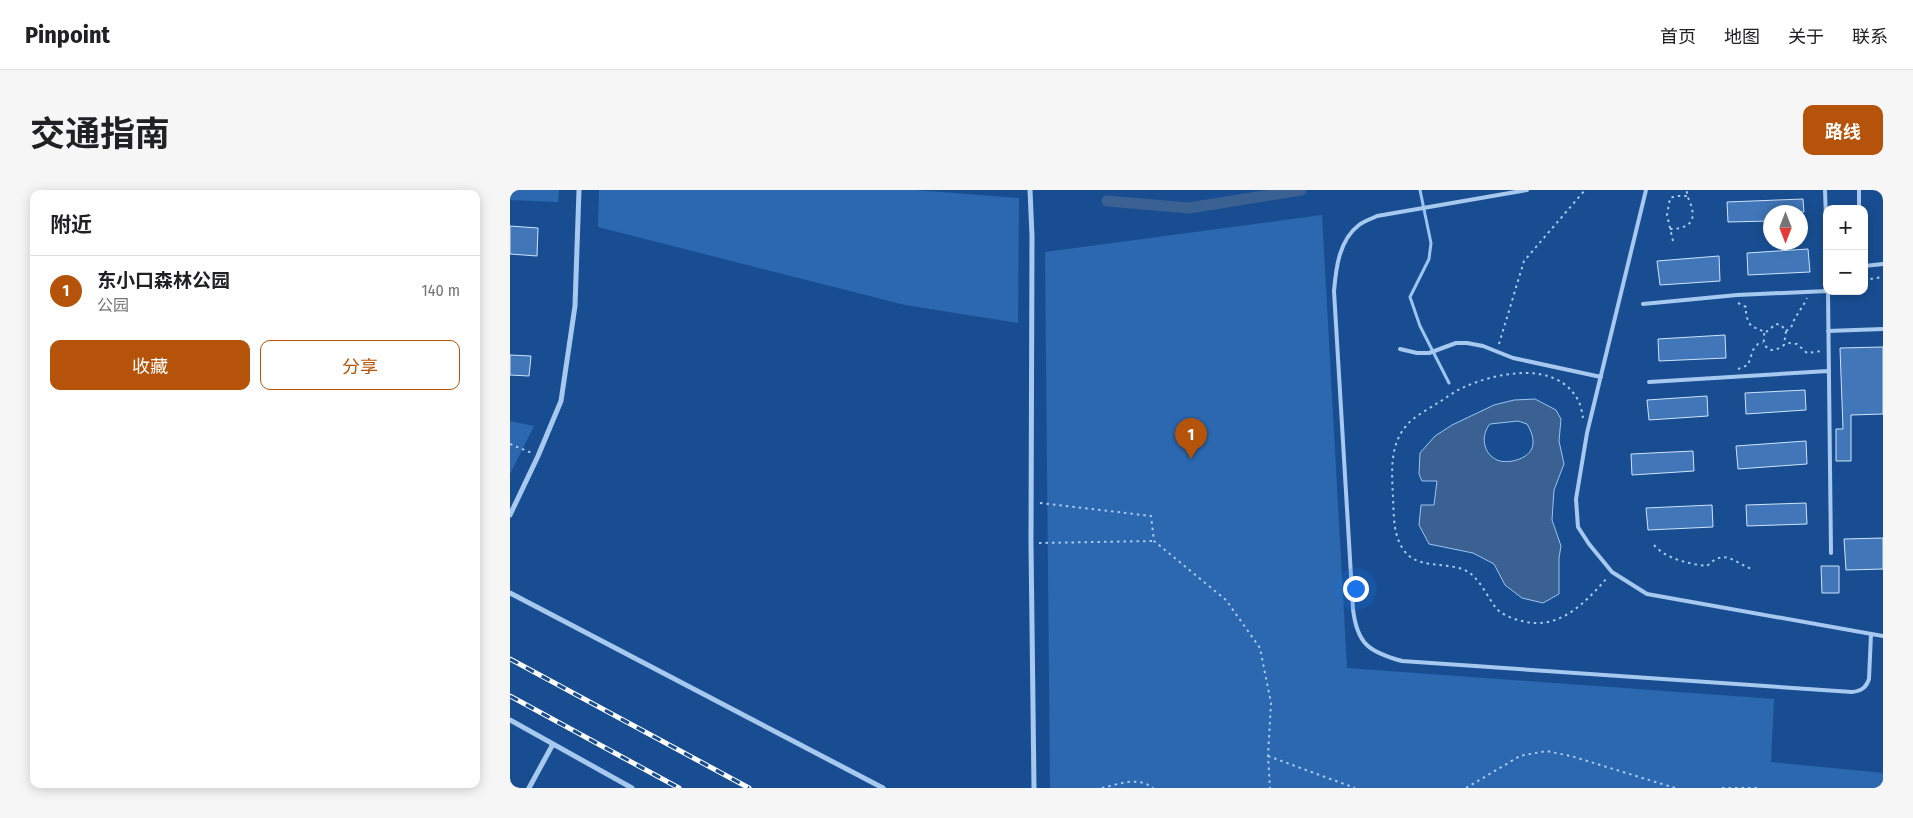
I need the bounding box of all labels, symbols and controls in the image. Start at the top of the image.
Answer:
text: Pinpoint [25,21,110,49]
text: 首页 [1660,26,1696,48]
text: 地图 [1724,26,1760,48]
text: 关于 [1788,26,1824,48]
text: 联系 [1852,26,1888,48]
button: 路线 [1803,105,1883,155]
text: 交通指南 [30,113,170,155]
north arrow [1763,205,1808,250]
map controls [1823,205,1868,295]
button: + [1823,205,1868,250]
text: 附近 [50,212,92,238]
button: − [1823,250,1868,295]
text: 东小口森林公园 [97,269,230,292]
text: 1 [63,281,69,300]
text: 140 m [422,281,460,300]
text: 公园 [97,296,129,315]
button: 收藏 [50,340,250,390]
button: 分享 [260,340,460,390]
pin: 1 [1175,418,1207,459]
your location [1343,576,1369,602]

